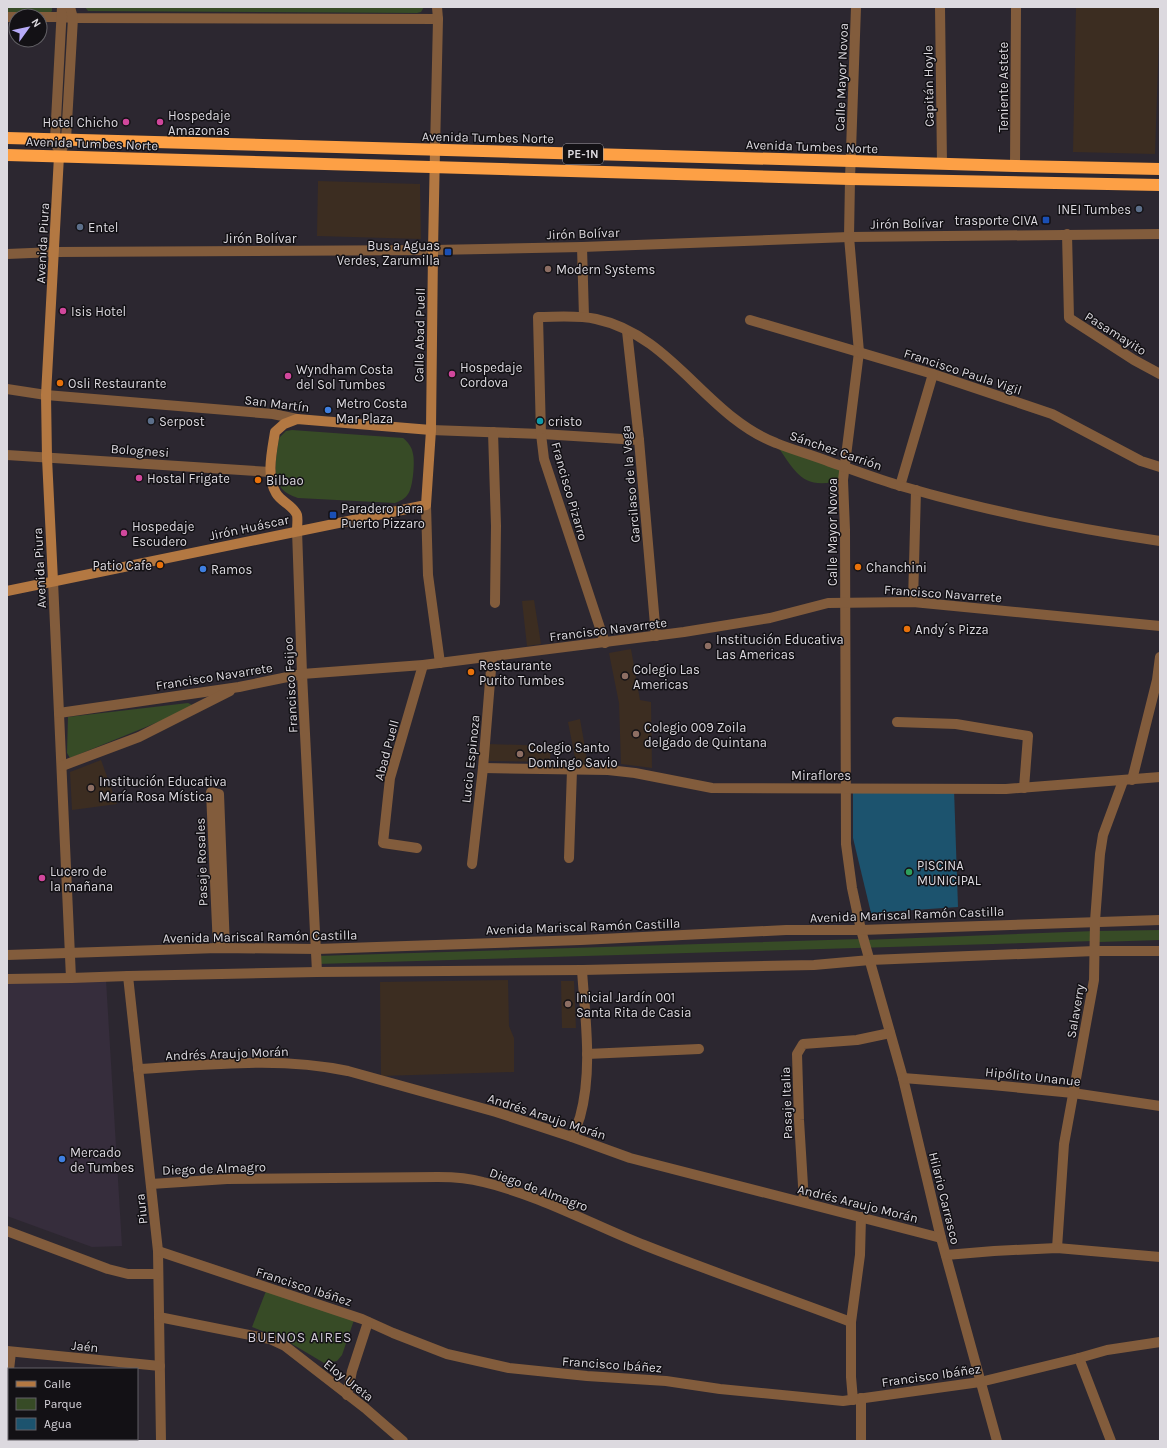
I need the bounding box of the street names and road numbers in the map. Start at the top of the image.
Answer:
street label: Calle Mayor Novoa [832,23,851,131]
street label: Teniente Astete [996,41,1011,132]
street label: Capitán Hoyle [920,45,937,127]
street label: Avenida Tumbes Norte [422,129,555,146]
street label: Avenida Tumbes Norte [26,134,159,153]
street label: Avenida Tumbes Norte [746,137,879,156]
road number: PE-1N [563,144,603,164]
street label: Avenida Piura [33,202,52,284]
street label: Jirón Bolívar [870,215,944,232]
street label: Jirón Bolívar [546,225,620,242]
street label: Jirón Bolívar [224,231,297,246]
street label: Calle Abad Puell [411,288,428,382]
street label: Pasamayito [1082,309,1149,358]
street label: Francisco Paula Vigil [902,345,1024,398]
street label: San Martín [244,392,310,415]
street label: Garcilaso de la Vega [618,425,643,543]
street label: Sánchez Carrión [788,428,884,473]
street label: Francisco Pizarro [548,440,591,542]
street label: Bolognesi [110,441,170,460]
street label: Calle Mayor Novoa [825,478,840,586]
street label: Jirón Huáscar [208,512,291,543]
street label: Avenida Piura [30,527,49,609]
street label: Francisco Navarrete [883,582,1003,605]
street label: Francisco Navarrete [548,615,668,644]
street label: Francisco Feijoo [280,637,301,733]
street label: Francisco Navarrete [155,660,274,693]
street label: Lucio Espinoza [458,714,483,804]
street label: Abad Puell [371,718,402,782]
street label: Miraflores [791,768,851,783]
street label: Pasaje Rosales [192,817,211,906]
street label: Avenida Mariscal Ramón Castilla [809,904,1005,925]
street label: Avenida Mariscal Ramón Castilla [485,916,681,937]
street label: Avenida Mariscal Ramón Castilla [163,927,357,946]
street label: Salaverry [1063,983,1088,1039]
street label: Andrés Araujo Morán [165,1044,289,1063]
street label: Hipólito Unanue [985,1064,1082,1089]
street label: Pasaje Italia [778,1066,795,1139]
street label: Andrés Araujo Morán [486,1090,608,1143]
street label: Hilario Carrasco [926,1150,963,1246]
street label: Diego de Almagro [162,1159,266,1178]
street label: Diego de Almagro [488,1165,590,1214]
street label: Andrés Araujo Morán [796,1181,920,1226]
street label: Piura [132,1193,151,1225]
street label: Francisco Ibáñez [254,1264,354,1309]
street label: Jaén [71,1338,99,1355]
street label: Francisco Ibáñez [562,1354,662,1375]
street label: Eloy Ureta [321,1356,377,1404]
street label: Francisco Ibáñez [881,1361,982,1390]

